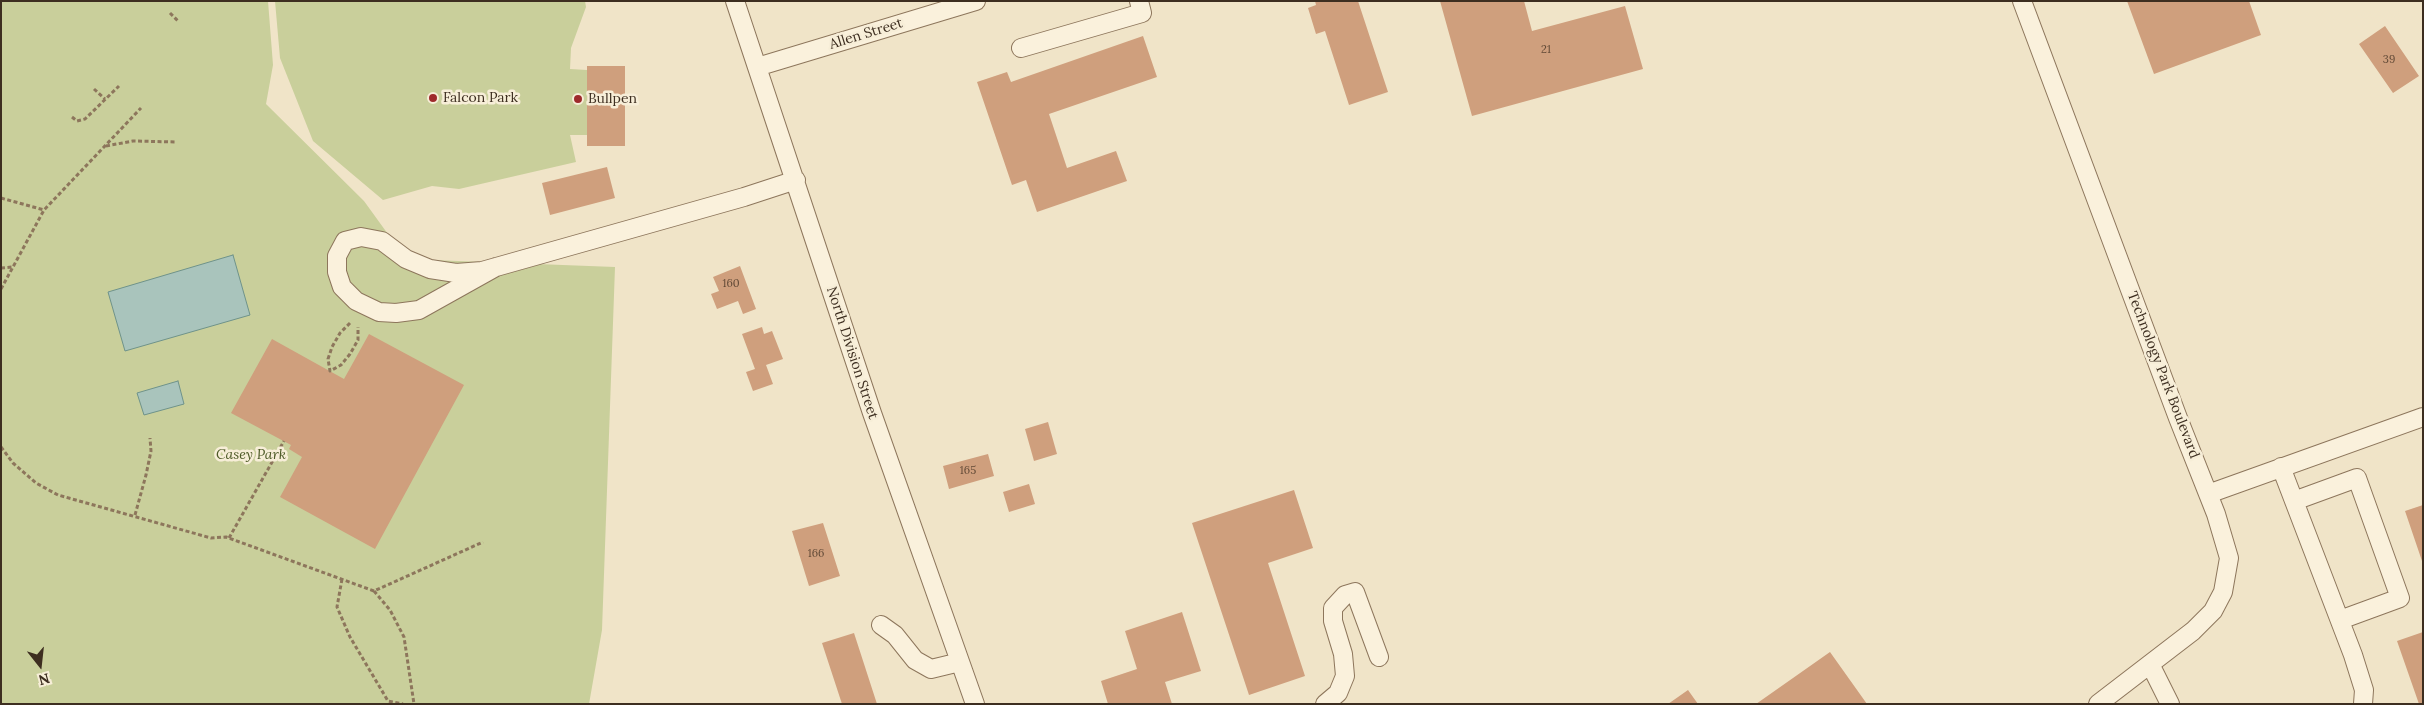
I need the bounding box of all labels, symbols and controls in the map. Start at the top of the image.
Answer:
street label: Allen Street [827,15,905,53]
house number: 21 [1541,43,1551,57]
house number: 39 [2383,53,2395,67]
place label: Falcon Park [443,90,518,106]
place label: Bullpen [588,91,637,107]
marker: Falcon Park [427,92,439,104]
marker: Bullpen [572,93,584,105]
house number: 160 [722,277,740,291]
street label: North Division Street [823,285,881,421]
street label: Technology Park Boulevard [2123,289,2203,461]
park label: Casey Park [216,447,286,463]
house number: 165 [960,464,976,478]
house number: 166 [808,547,824,561]
north arrow [15,640,65,690]
text: N [36,669,52,690]

